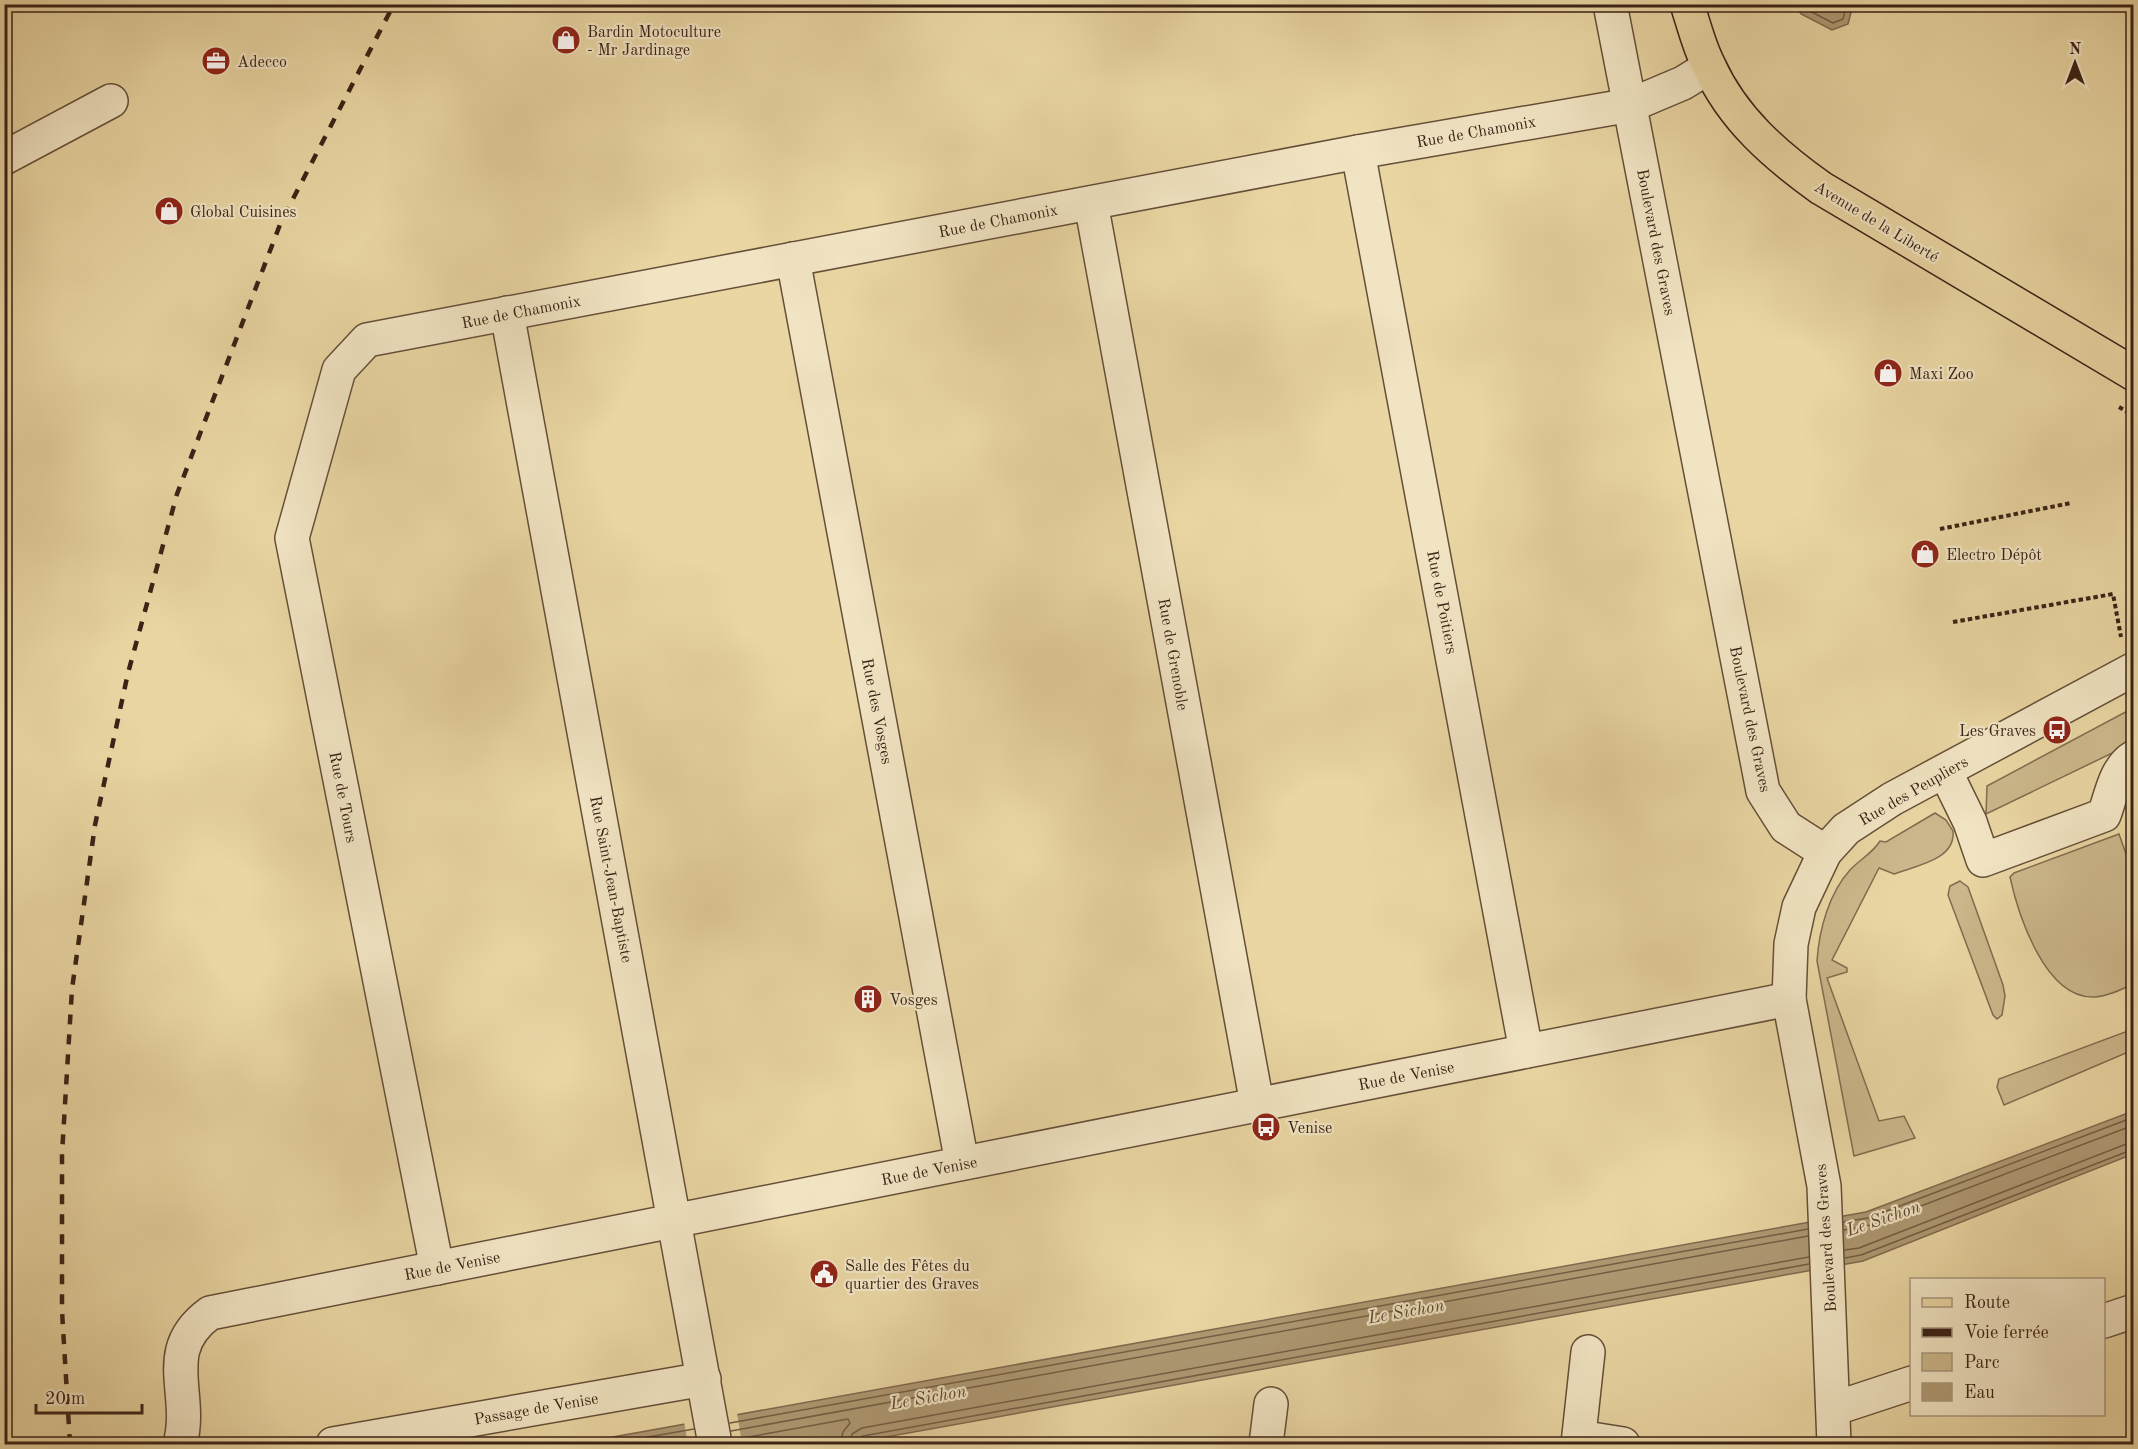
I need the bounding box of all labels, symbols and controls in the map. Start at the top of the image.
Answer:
shop icon: Bardin Motoculture - Mr Jardinage [550,24,582,56]
place label: Bardin Motoculture - Mr Jardinage [587,25,721,59]
north arrow [2045,33,2105,93]
text: N [2069,42,2082,58]
office icon: Adecco [200,45,232,77]
place label: Adecco [237,55,287,71]
street label: Rue de Chamonix [1415,115,1537,151]
street label: Boulevard des Graves [1633,168,1677,317]
street label: Avenue de la Liberté [1811,179,1941,266]
shop icon: Global Cuisines [153,195,185,227]
street label: Rue de Chamonix [937,203,1059,241]
place label: Global Cuisines [190,205,297,221]
street label: Rue de Chamonix [460,294,582,332]
shop icon: Maxi Zoo [1872,357,1904,389]
place label: Maxi Zoo [1909,367,1974,383]
shop icon: Electro Dépôt [1909,538,1941,570]
place label: Electro Dépôt [1946,548,2042,564]
street label: Rue de Poitiers [1423,549,1459,656]
street label: Rue de Grenoble [1154,597,1190,712]
street label: Boulevard des Graves [1726,645,1772,794]
street label: Rue des Vosges [858,657,894,766]
bus stop icon: Les Graves [2041,714,2073,746]
place label: Les Graves [1959,724,2036,740]
street label: Rue de Tours [325,751,359,844]
street label: Rue des Peupliers [1857,754,1971,829]
street label: Rue Saint-Jean-Baptiste [586,795,634,964]
building icon: Vosges [852,983,884,1015]
place label: Vosges [889,993,938,1009]
street label: Rue de Venise [1357,1060,1456,1094]
bus stop icon: Venise [1250,1111,1282,1143]
place label: Venise [1287,1121,1332,1137]
street label: Rue de Venise [880,1155,979,1189]
street label: Boulevard des Graves [1814,1163,1840,1313]
water label: Le Sichon [1843,1198,1923,1240]
street label: Rue de Venise [403,1250,502,1284]
public building icon: Salle des Fêtes du quartier des Graves [808,1258,840,1290]
place label: Salle des Fêtes du quartier des Graves [845,1259,979,1293]
legend [1910,1278,2105,1416]
text: Route [1964,1294,2010,1312]
water label: Le Sichon [1366,1296,1446,1328]
text: Voie ferrée [1964,1324,2049,1342]
text: Parc [1964,1354,2000,1372]
scale bar [36,1377,142,1415]
water label: Le Sichon [888,1382,968,1414]
text: Eau [1964,1384,1995,1402]
text: 20 m [45,1390,85,1408]
street label: Passage de Venise [473,1391,600,1429]

